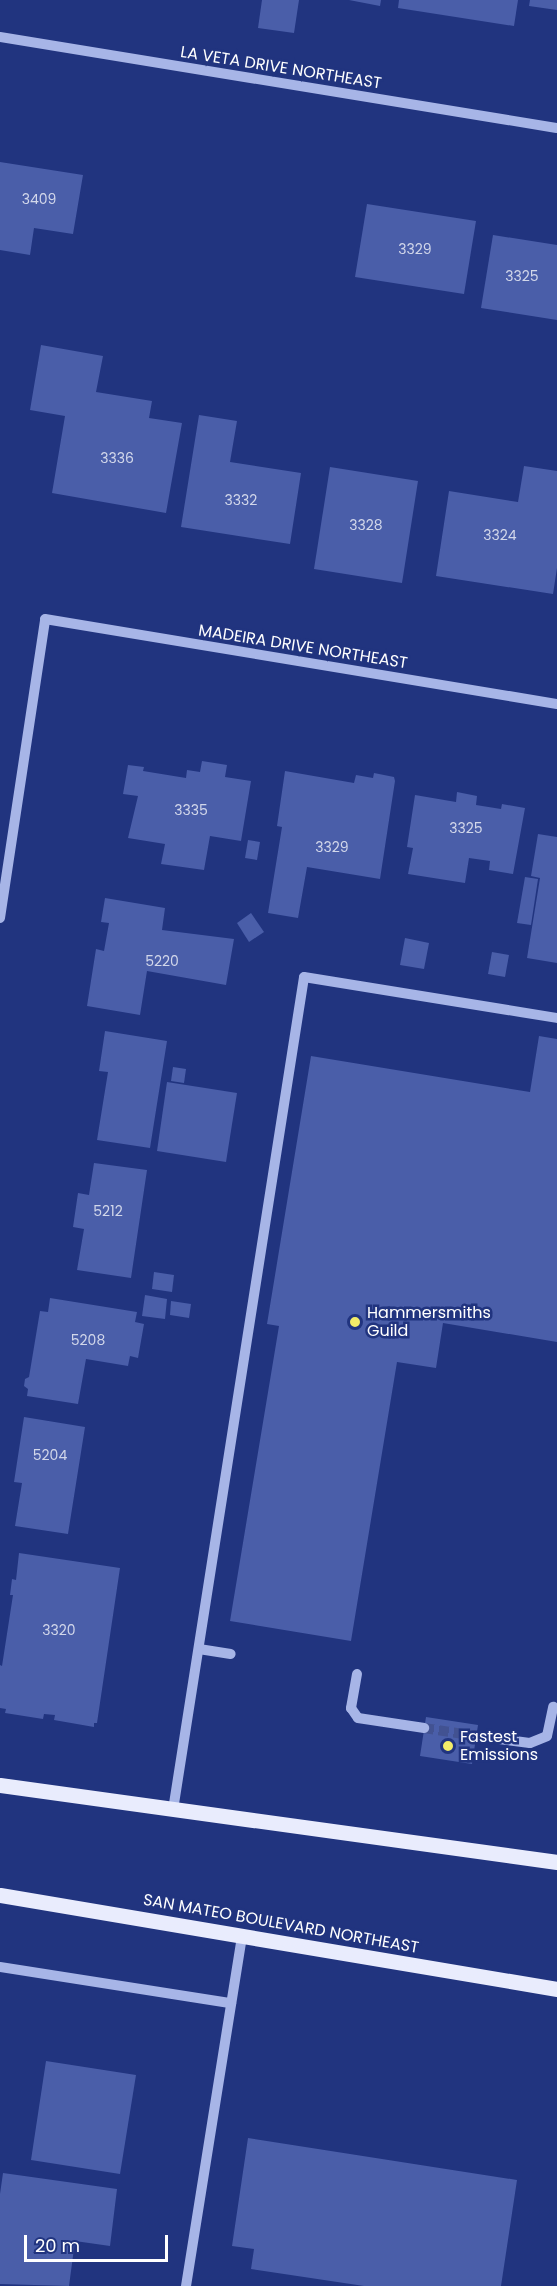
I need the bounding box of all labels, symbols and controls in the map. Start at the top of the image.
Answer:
street label: LA VETA DRIVE NORTHEAST [179,43,383,93]
house number: 3409 [22,191,56,207]
house number: 3329 [398,241,432,257]
house number: 3325 [505,268,539,284]
house number: 3336 [100,450,134,466]
house number: 3332 [225,492,257,508]
house number: 3328 [349,517,383,533]
house number: 3324 [483,527,517,543]
street label: MADEIRA DRIVE NORTHEAST [197,621,409,673]
house number: 3335 [174,802,208,818]
house number: 3325 [449,820,483,836]
house number: 3329 [315,839,349,855]
house number: 5220 [145,953,179,969]
house number: 5212 [93,1203,123,1219]
place label: Hammersmiths Guild [367,1303,491,1341]
marker: Hammersmiths Guild [348,1315,362,1329]
house number: 5208 [71,1332,105,1348]
house number: 5204 [33,1447,67,1463]
house number: 3320 [42,1622,76,1638]
place label: Fastest Emissions [460,1727,538,1765]
marker: Fastest Emissions [441,1739,455,1753]
street label: SAN MATEO BOULEVARD NORTHEAST [142,1890,420,1958]
scale bar [27,2223,171,2261]
text: 20 m [35,2233,80,2258]

